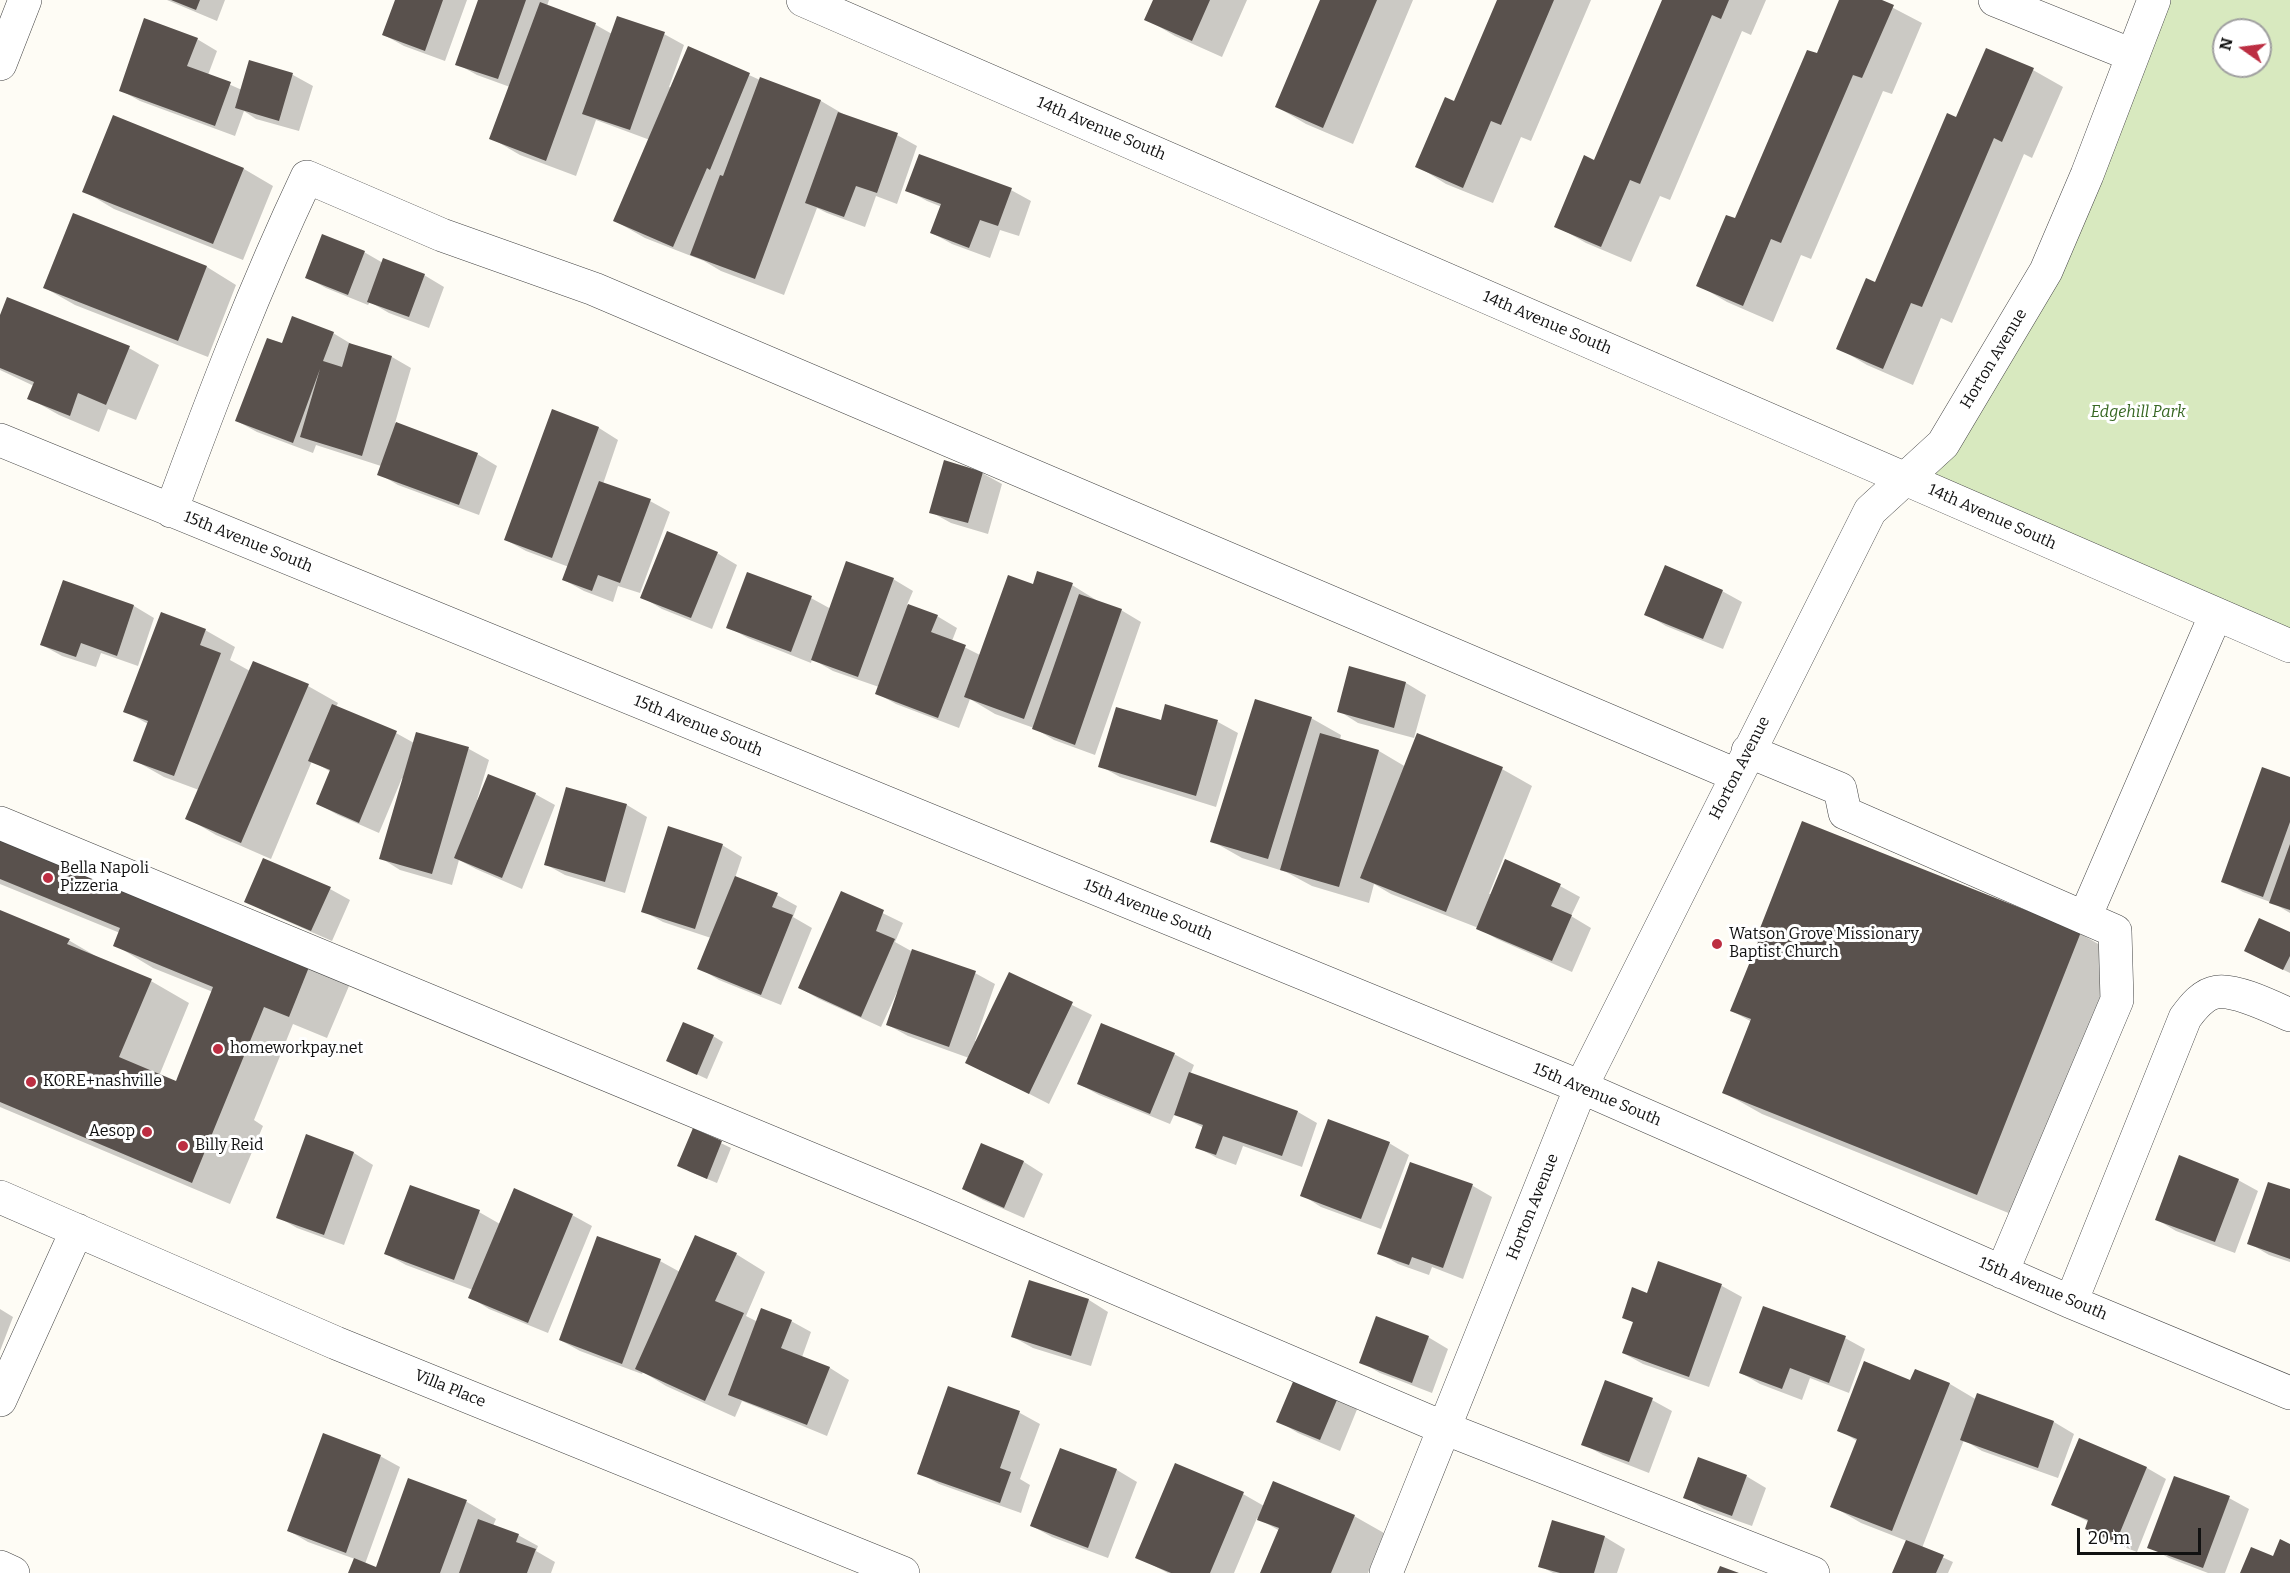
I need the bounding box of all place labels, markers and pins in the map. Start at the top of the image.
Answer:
place label: Bella Napoli Pizzeria [60,859,149,897]
marker: Bella Napoli Pizzeria [41,871,55,885]
place label: Watson Grove Missionary Baptist Church [1729,925,1919,963]
marker: Watson Grove Missionary Baptist Church [1710,937,1724,951]
place label: homeworkpay.net [230,1039,363,1059]
marker: homeworkpay.net [211,1042,225,1056]
place label: KORE+nashville [43,1072,162,1092]
marker: KORE+nashville [24,1075,38,1089]
place label: Aesop [89,1122,135,1142]
marker: Aesop [140,1125,154,1139]
place label: Billy Reid [195,1136,264,1156]
marker: Billy Reid [176,1139,190,1153]

